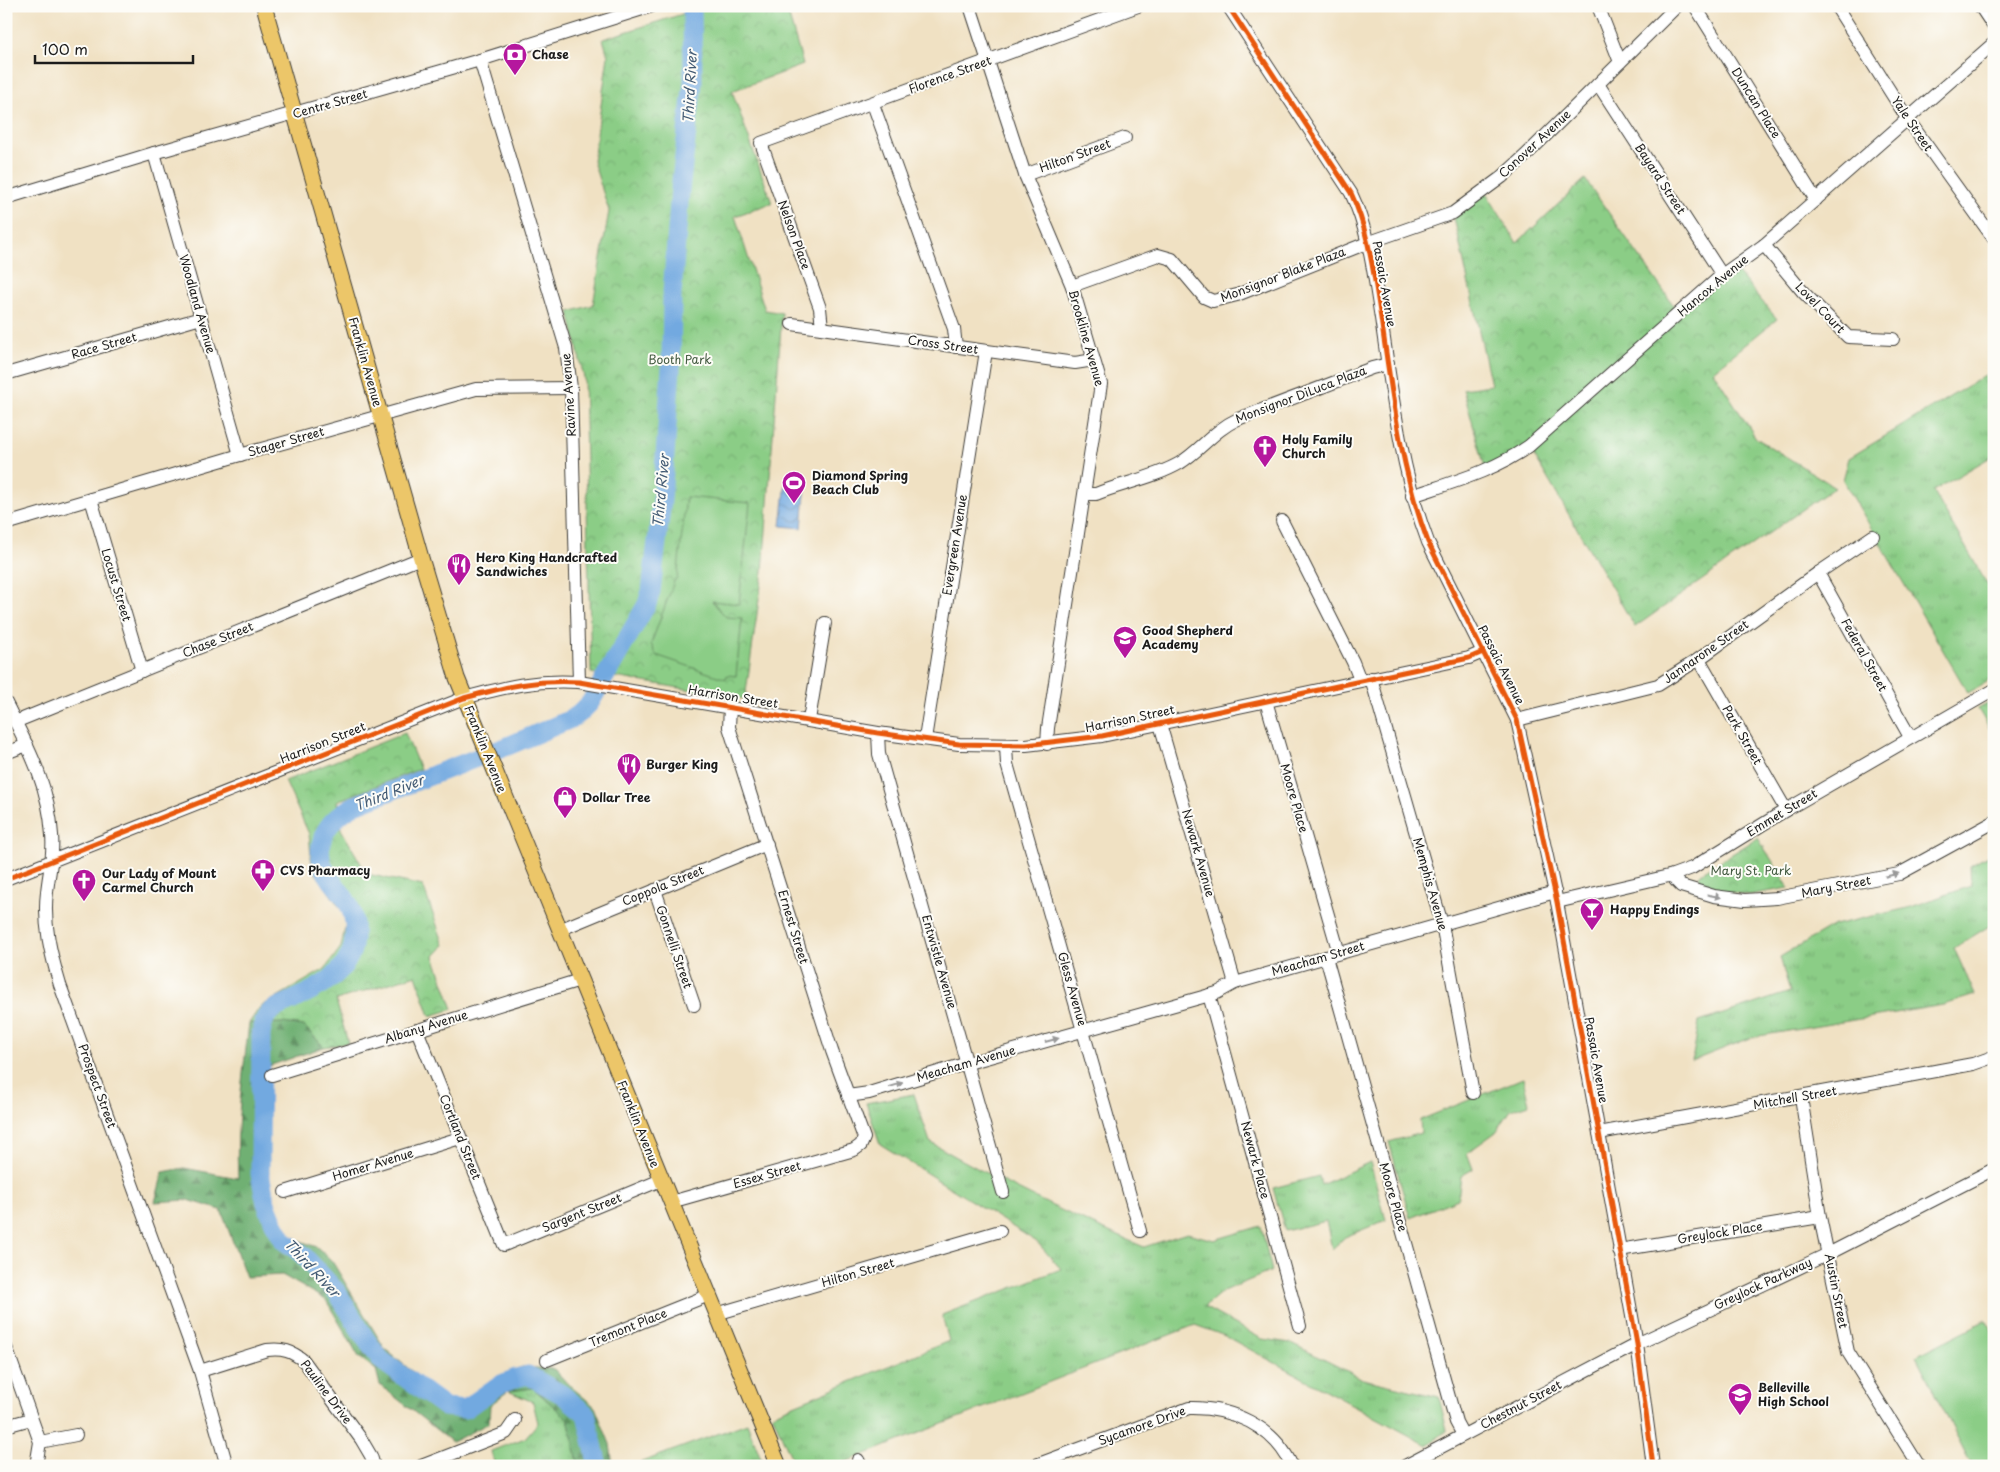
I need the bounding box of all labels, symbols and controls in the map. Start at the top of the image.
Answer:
scale bar [35,32,192,64]
text: 100 m [42,37,88,60]
bank icon: Chase [502,42,528,76]
place label: Chase [532,45,569,63]
water label: Third River [677,48,702,124]
street label: Florence Street [906,51,994,97]
street label: Duncan Place [1728,63,1786,142]
street label: Centre Street [290,84,370,122]
street label: Yale Street [1888,92,1938,155]
street label: Conover Avenue [1494,105,1575,181]
street label: Hilton Street [1036,134,1113,176]
street label: Bayard Street [1631,139,1691,218]
street label: Nelson Place [774,197,816,272]
street label: Passaic Avenue [1369,239,1402,329]
street label: Monsignor Blake Plaza [1218,242,1348,306]
street label: Hancox Avenue [1673,250,1752,320]
street label: Woodland Avenue [175,252,221,356]
street label: Lovel Court [1792,278,1850,337]
street label: Brookline Avenue [1065,287,1109,389]
street label: Franklin Avenue [345,315,388,409]
street label: Race Street [69,327,139,363]
street label: Cross Street [907,330,980,358]
park label: Booth Park [648,350,712,368]
street label: Ravine Avenue [556,352,580,437]
street label: Monsignor DiLuca Plaza [1233,361,1369,427]
street label: Stager Street [245,422,326,461]
place label: Holy Family Church [1282,430,1353,462]
church icon: Holy Family Church [1252,434,1278,468]
water label: Third River [647,452,674,528]
place label: Diamond Spring Beach Club [812,466,908,498]
sports icon: Diamond Spring Beach Club [781,470,807,504]
street label: Evergreen Avenue [937,493,971,597]
street label: Locust Street [97,546,137,624]
place label: Hero King Handcrafted Sandwiches [476,548,617,580]
restaurant icon: Hero King Handcrafted Sandwiches [446,552,472,586]
street label: Jannarone Street [1659,615,1752,687]
street label: Federal Street [1837,615,1893,695]
street label: Chase Street [179,617,256,661]
place label: Good Shepherd Academy [1141,621,1233,653]
street label: Passaic Avenue [1474,622,1530,708]
school or university icon: Good Shepherd Academy [1112,625,1138,659]
street label: Harrison Street [687,680,780,712]
street label: Harrison Street [1083,700,1176,736]
street label: Park Street [1719,701,1767,768]
street label: Franklin Avenue [460,702,512,795]
street label: Harrison Street [277,717,368,767]
restaurant icon: Burger King [616,752,642,786]
place label: Burger King [646,755,718,773]
street label: Moore Place [1277,761,1313,834]
water label: Third River [351,768,429,816]
street label: Emmet Street [1743,784,1820,840]
shop icon: Dollar Tree [552,785,578,819]
place label: Dollar Tree [582,788,651,806]
street label: Newark Avenue [1178,807,1220,899]
street label: Memphis Avenue [1409,835,1453,933]
pharmacy icon: CVS Pharmacy [250,858,276,892]
street label: Coppola Street [619,860,706,910]
place label: CVS Pharmacy [280,861,370,879]
park label: Mary St. Park [1711,861,1791,879]
place label: Our Lady of Mount Carmel Church [102,864,217,896]
church icon: Our Lady of Mount Carmel Church [71,868,97,902]
street label: Mary Street [1799,870,1872,902]
one-way arrow [1884,871,1899,879]
street label: Ernest Street [774,888,814,966]
one-way arrow [1707,892,1722,900]
bar icon: Happy Endings [1579,897,1605,931]
place label: Happy Endings [1610,900,1699,918]
street label: Gonnelli Street [652,903,698,991]
street label: Entwistle Avenue [918,912,962,1011]
street label: Meacham Street [1269,936,1366,980]
street label: Gless Avenue [1054,950,1092,1028]
street label: Albany Avenue [382,1005,470,1047]
street label: Passaic Avenue [1581,1015,1614,1105]
one-way arrow [1044,1035,1059,1043]
street label: Meacham Avenue [914,1040,1018,1086]
street label: Prospect Street [74,1041,122,1130]
street label: Franklin Avenue [613,1077,665,1170]
one-way arrow [888,1080,903,1088]
street label: Mitchell Street [1752,1081,1838,1113]
street label: Cortland Street [436,1091,486,1182]
street label: Newark Place [1237,1119,1275,1201]
street label: Homer Avenue [330,1143,416,1185]
street label: Essex Street [731,1156,803,1192]
street label: Moore Place [1376,1160,1412,1233]
street label: Sargent Street [539,1188,624,1236]
street label: Greylock Place [1676,1216,1764,1248]
water label: Third River [280,1234,346,1303]
street label: Austin Street [1821,1252,1853,1330]
street label: Hilton Street [819,1253,896,1291]
street label: Greylock Parkway [1711,1253,1814,1314]
street label: Tremont Place [586,1303,669,1351]
street label: Pauline Drive [297,1356,357,1427]
street label: Chestnut Street [1477,1375,1564,1433]
place label: Belleville High School [1758,1378,1829,1410]
school or university icon: Belleville High School [1727,1382,1753,1416]
street label: Sycamore Drive [1095,1401,1188,1449]

